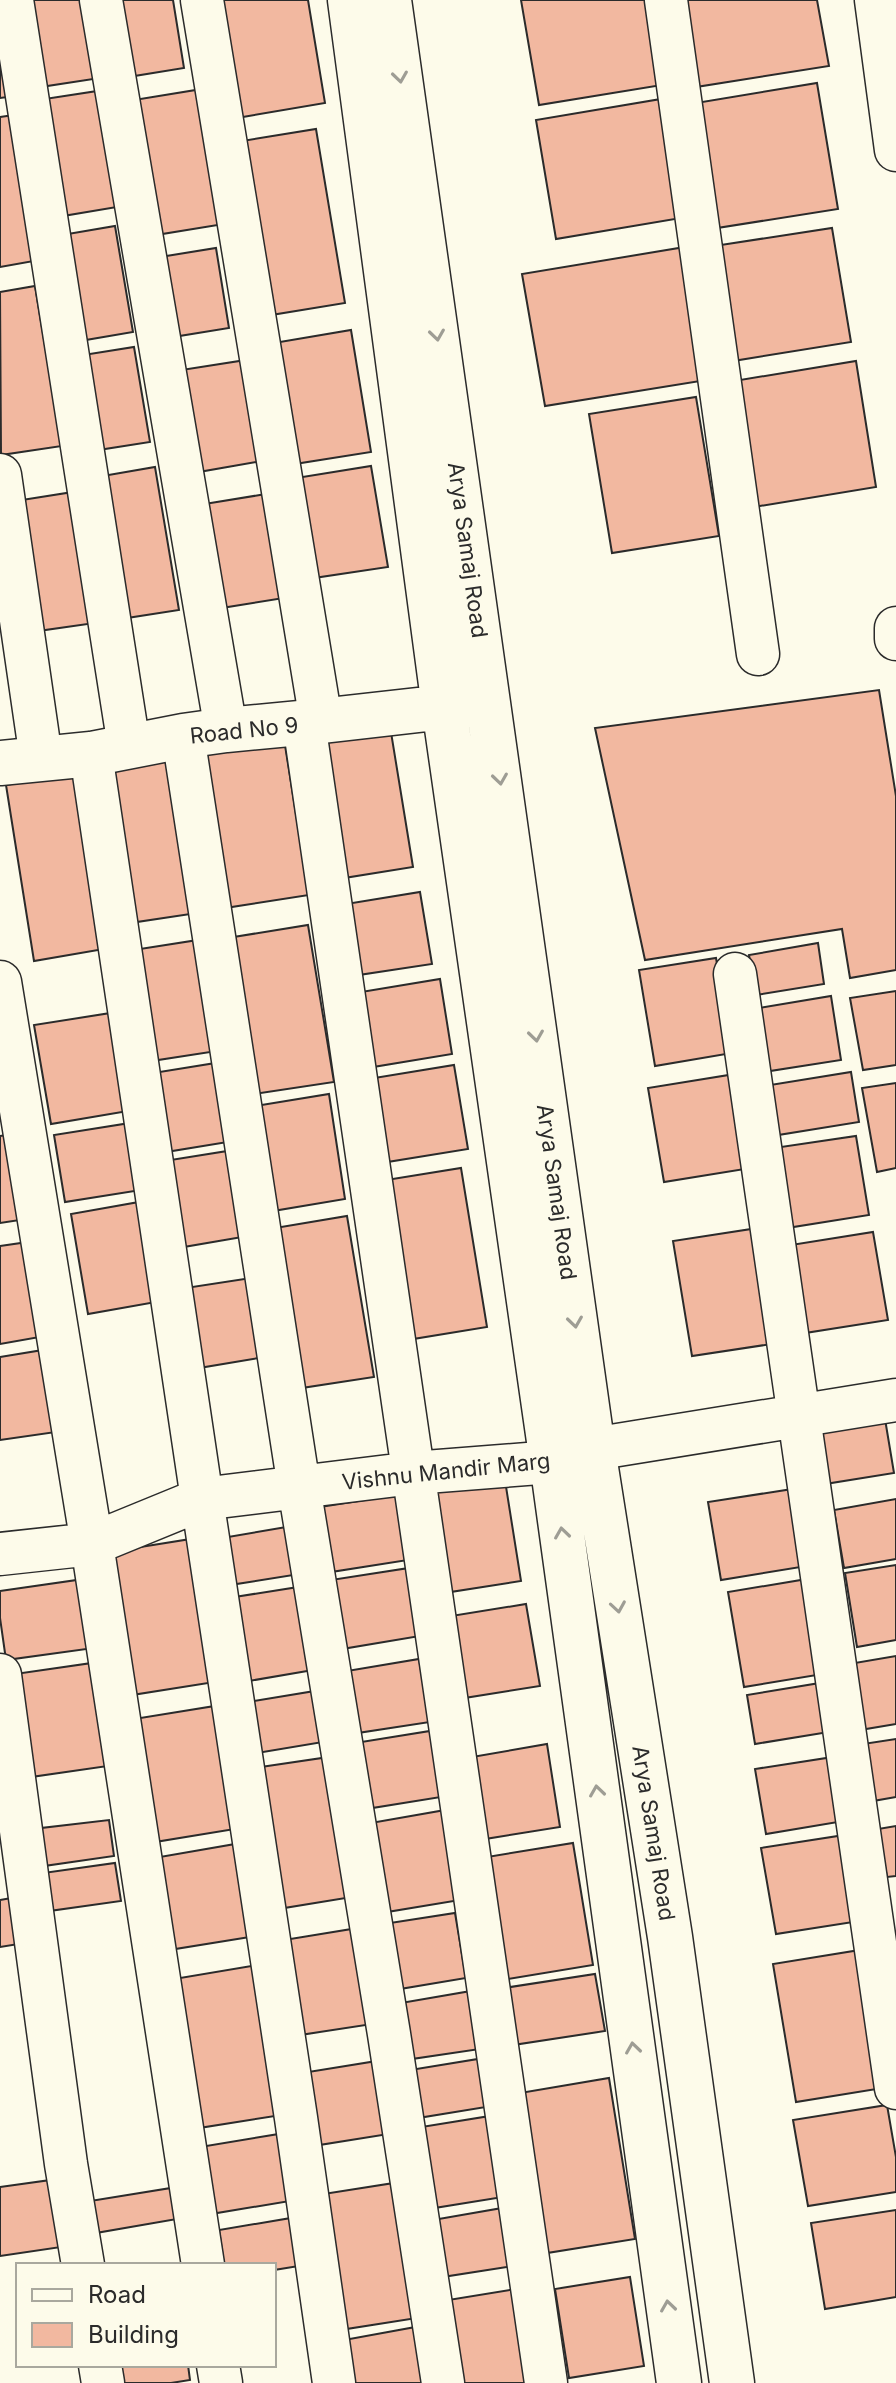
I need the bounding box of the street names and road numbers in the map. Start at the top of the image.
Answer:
street label: Arya Samaj Road [443,460,493,640]
street label: Road No 9 [189,711,299,749]
street label: Arya Samaj Road [532,1102,582,1282]
street label: Vishnu Mandir Marg [340,1447,552,1495]
street label: Arya Samaj Road [627,1743,681,1923]

